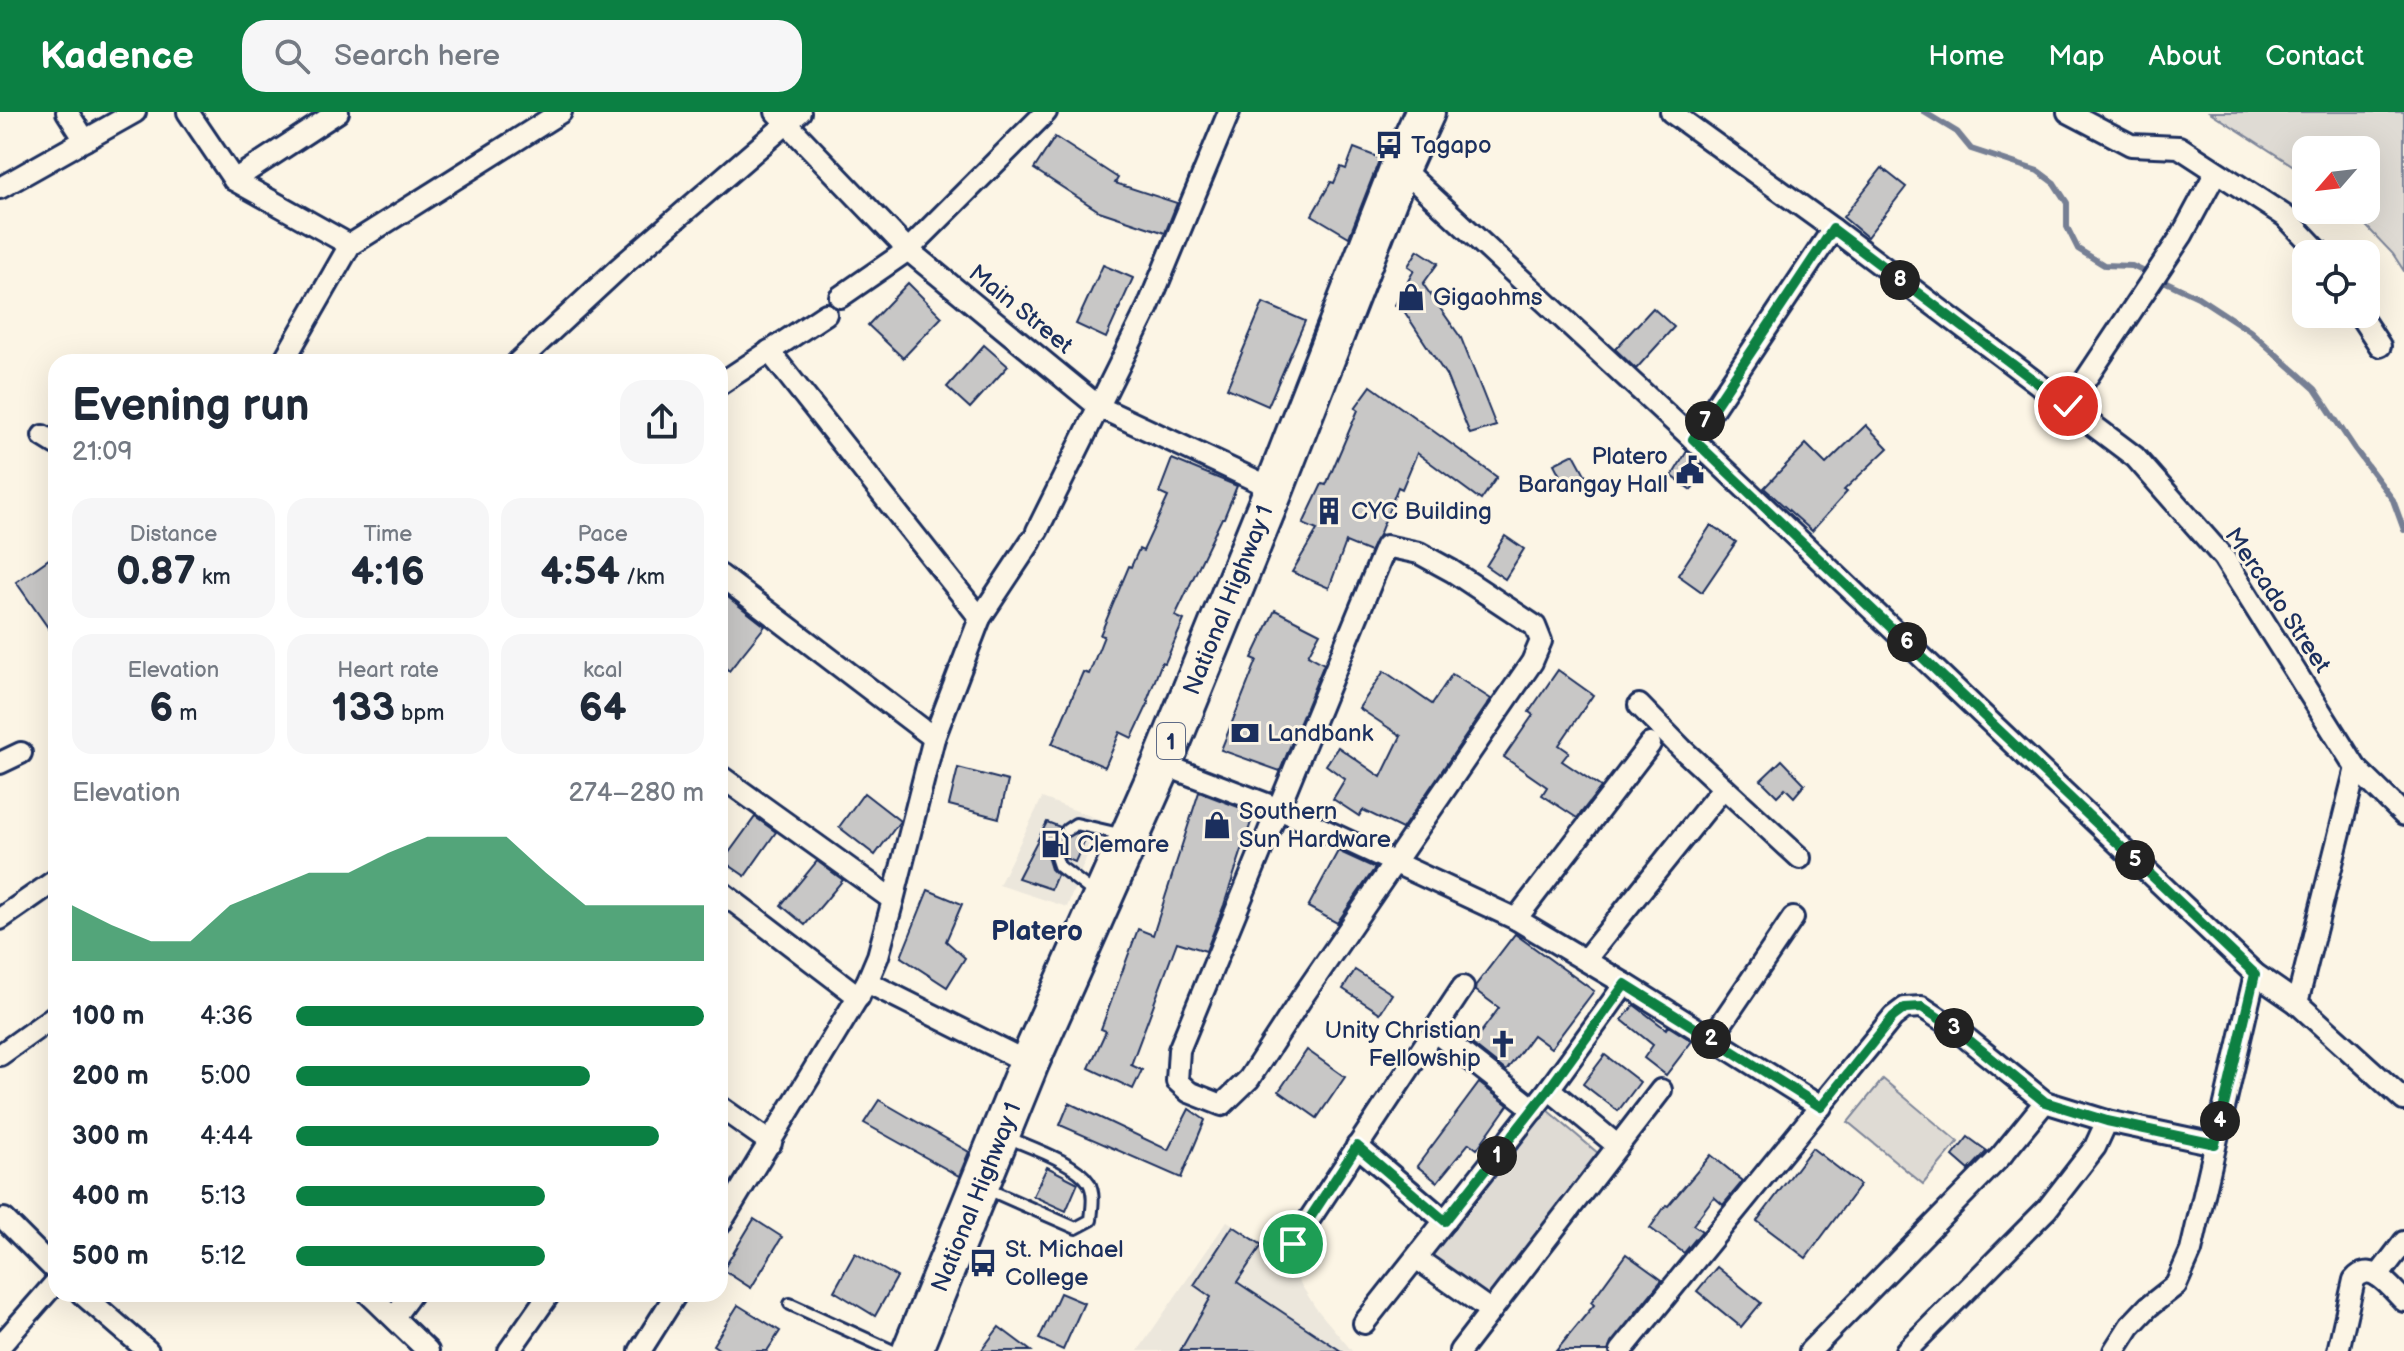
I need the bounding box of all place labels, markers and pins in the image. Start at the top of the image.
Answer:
bus stop icon: Tagapo [1374,130,1404,160]
place label: Tagapo [1411,131,1492,160]
pin: 8 [1880,260,1920,300]
shop icon: Gigaohms [1396,282,1426,312]
place label: Gigaohms [1433,283,1543,312]
pin [2034,372,2102,440]
pin: 7 [1685,401,1725,441]
place label: Platero Barangay Hall [1518,442,1668,499]
public building icon: Platero Barangay Hall [1675,455,1705,485]
building icon: CYC Building [1314,496,1344,526]
place label: CYC Building [1351,497,1492,526]
pin: 6 [1887,622,1927,662]
bank icon: Landbank [1230,718,1260,748]
place label: Landbank [1267,719,1374,748]
place label: Southern Sun Hardware [1239,797,1391,854]
shop icon: Southern Sun Hardware [1202,810,1232,840]
fuel station icon: Clemare [1040,829,1070,859]
place label: Clemare [1077,830,1169,859]
pin: 5 [2115,840,2155,880]
pin: 3 [1934,1008,1974,1048]
place label: Unity Christian Fellowship [1325,1016,1481,1073]
pin: 2 [1691,1019,1731,1059]
church icon: Unity Christian Fellowship [1488,1029,1518,1059]
pin: 4 [2200,1101,2240,1141]
pin: 1 [1477,1136,1517,1176]
pin [1259,1210,1327,1278]
place label: St. Michael College [1005,1235,1124,1292]
bus stop icon: St. Michael College [968,1248,998,1278]

